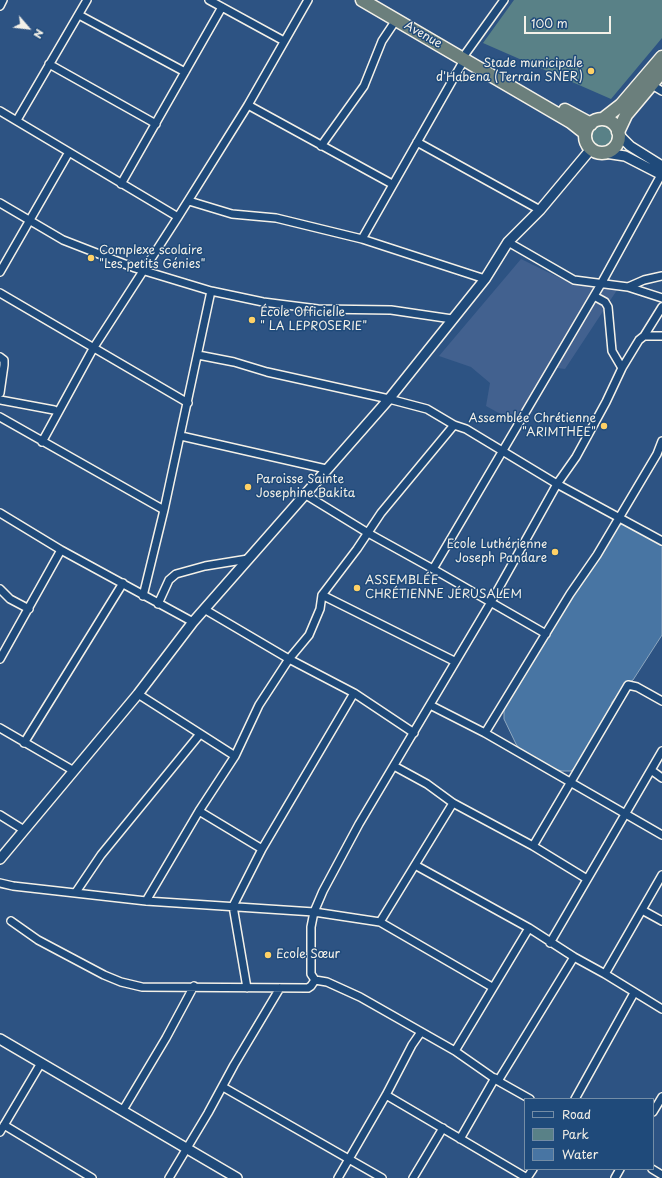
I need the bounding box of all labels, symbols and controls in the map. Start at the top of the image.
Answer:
north arrow [8,8,48,48]
scale bar [526,8,613,34]
text: 100 m [531,14,568,32]
street label: Avenue [402,18,444,52]
text: N [29,26,49,42]
place label: Stade municipale d'Habena (Terrain SNER) [436,57,583,85]
marker: Stade municipale d'Habena (Terrain SNER) [586,66,596,76]
place label: Complexe scolaire "Les petits Génies" [99,244,205,272]
marker: Complexe scolaire "Les petits Génies" [86,253,96,263]
place label: École Officielle " LA LEPROSERIE" [260,306,367,334]
marker: École Officielle " LA LEPROSERIE" [247,315,257,325]
place label: Assemblée Chrétienne "ARIMTHEE" [469,412,596,440]
marker: Assemblée Chrétienne "ARIMTHEE" [599,421,609,431]
place label: Paroisse Sainte Josephine Bakita [256,473,355,501]
marker: Paroisse Sainte Josephine Bakita [243,482,253,492]
place label: Ecole Luthérienne Joseph Pandare [447,538,547,566]
marker: Ecole Luthérienne Joseph Pandare [550,547,560,557]
place label: ASSEMBLÉE CHRÉTIENNE JÉRUSALEM [365,574,522,602]
marker: ASSEMBLÉE CHRÉTIENNE JÉRUSALEM [352,583,362,593]
place label: Ecole Sœur [276,948,340,962]
marker: Ecole Sœur [263,950,273,960]
legend [524,1098,654,1170]
text: Road [562,1105,591,1123]
text: Park [562,1125,589,1143]
text: Water [562,1145,598,1163]

